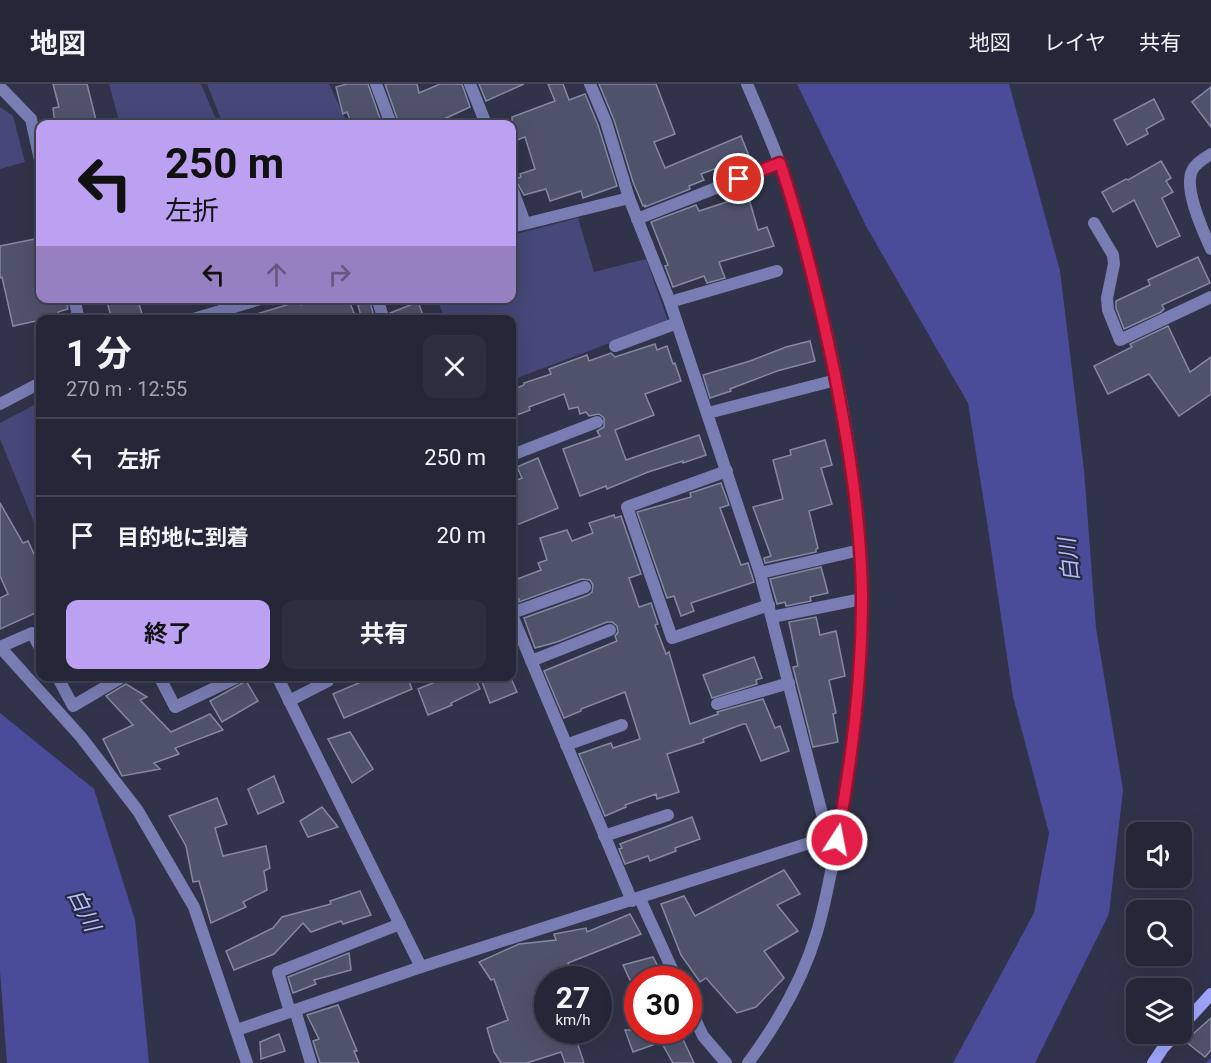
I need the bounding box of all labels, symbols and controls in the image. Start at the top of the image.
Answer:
text: 地図 [30,27,86,60]
text: 地図 [969,31,1011,55]
text: レイヤ [1044,31,1106,55]
text: 共有 [1139,31,1181,55]
text: 250 m [165,139,284,188]
icon: left [66,144,144,222]
pin [713,153,764,204]
icon: arrive [722,162,755,195]
text: 左折 [165,195,219,227]
icon: left [197,258,230,291]
icon: ahead [260,258,293,291]
icon: right [323,258,356,291]
text: 1 分 [66,333,132,375]
button: close [423,335,486,398]
text: 270 m · 12:55 [66,377,187,401]
icon: left [66,441,99,474]
text: 250 m [424,445,486,470]
text: 左折 [117,447,161,472]
icon: arrive [66,519,99,552]
text: 20 m [437,523,486,548]
text: 目的地に到着 [117,525,249,550]
water label: 白川 [1054,535,1084,583]
button: 終了 [66,600,270,669]
button: 共有 [282,600,486,669]
position arrow [805,808,869,872]
map controls [1126,822,1192,1044]
button: sound [1126,822,1192,888]
water label: 白川 [63,885,106,937]
button: search [1126,900,1192,966]
speed limit sign: 30 [624,966,702,1044]
button: layers [1126,978,1192,1044]
text: 27 [556,980,590,1015]
text: km/h [555,1011,591,1029]

